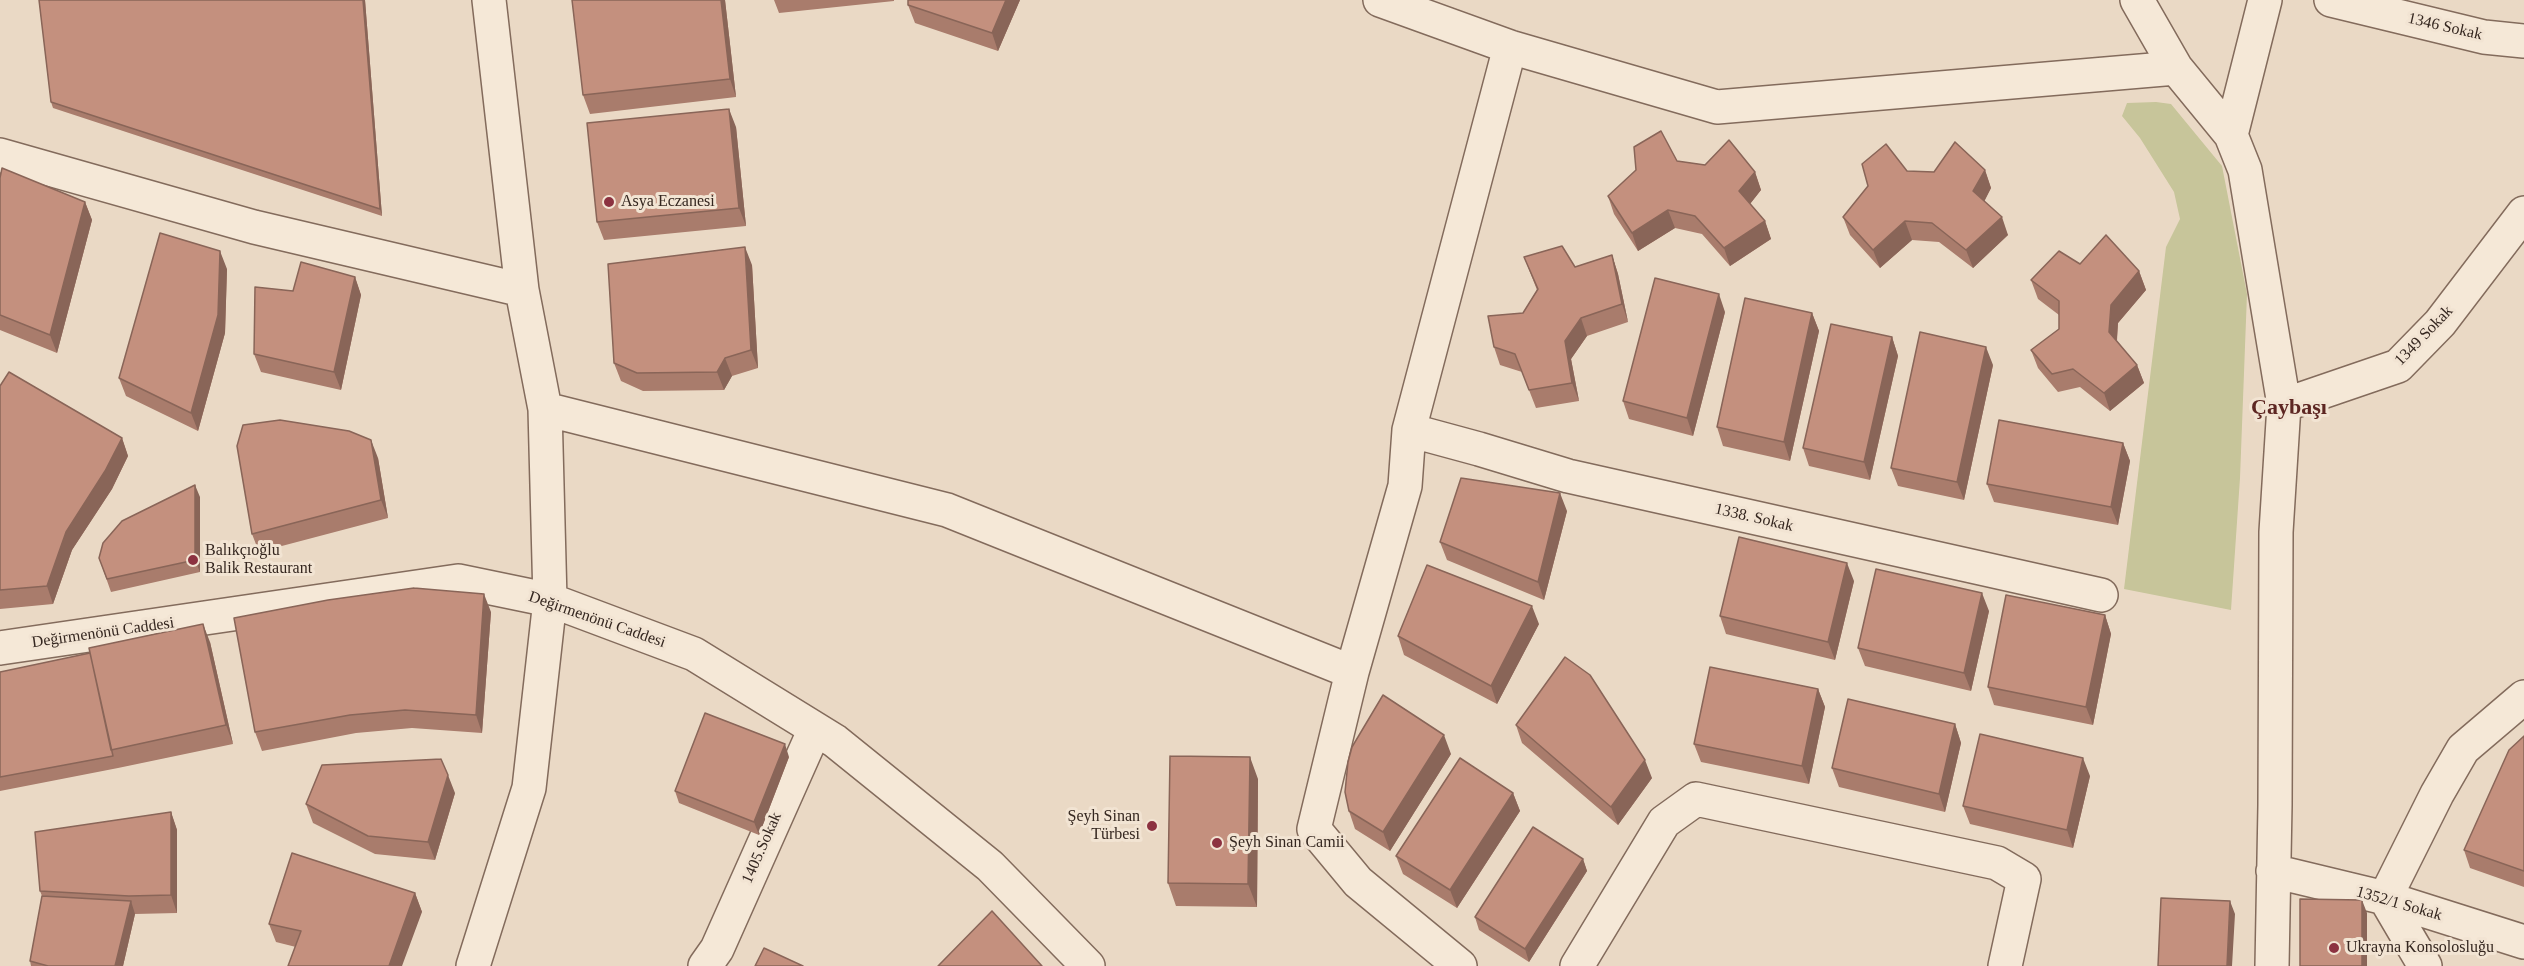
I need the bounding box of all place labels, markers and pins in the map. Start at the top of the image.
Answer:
place label: Asya Eczanesi [621,192,715,212]
marker: Asya Eczanesi [602,195,616,209]
place label: Balıkçıoğlu Balik Restaurant [205,541,312,579]
marker: Balıkçıoğlu Balik Restaurant [186,553,200,567]
place label: Şeyh Sinan Türbesi [1068,807,1140,845]
marker: Şeyh Sinan Türbesi [1145,819,1159,833]
place label: Şeyh Sinan Camii [1229,833,1345,853]
marker: Şeyh Sinan Camii [1210,836,1224,850]
place label: Ukrayna Konsolosluğu [2346,938,2494,958]
marker: Ukrayna Konsolosluğu [2327,941,2341,955]

